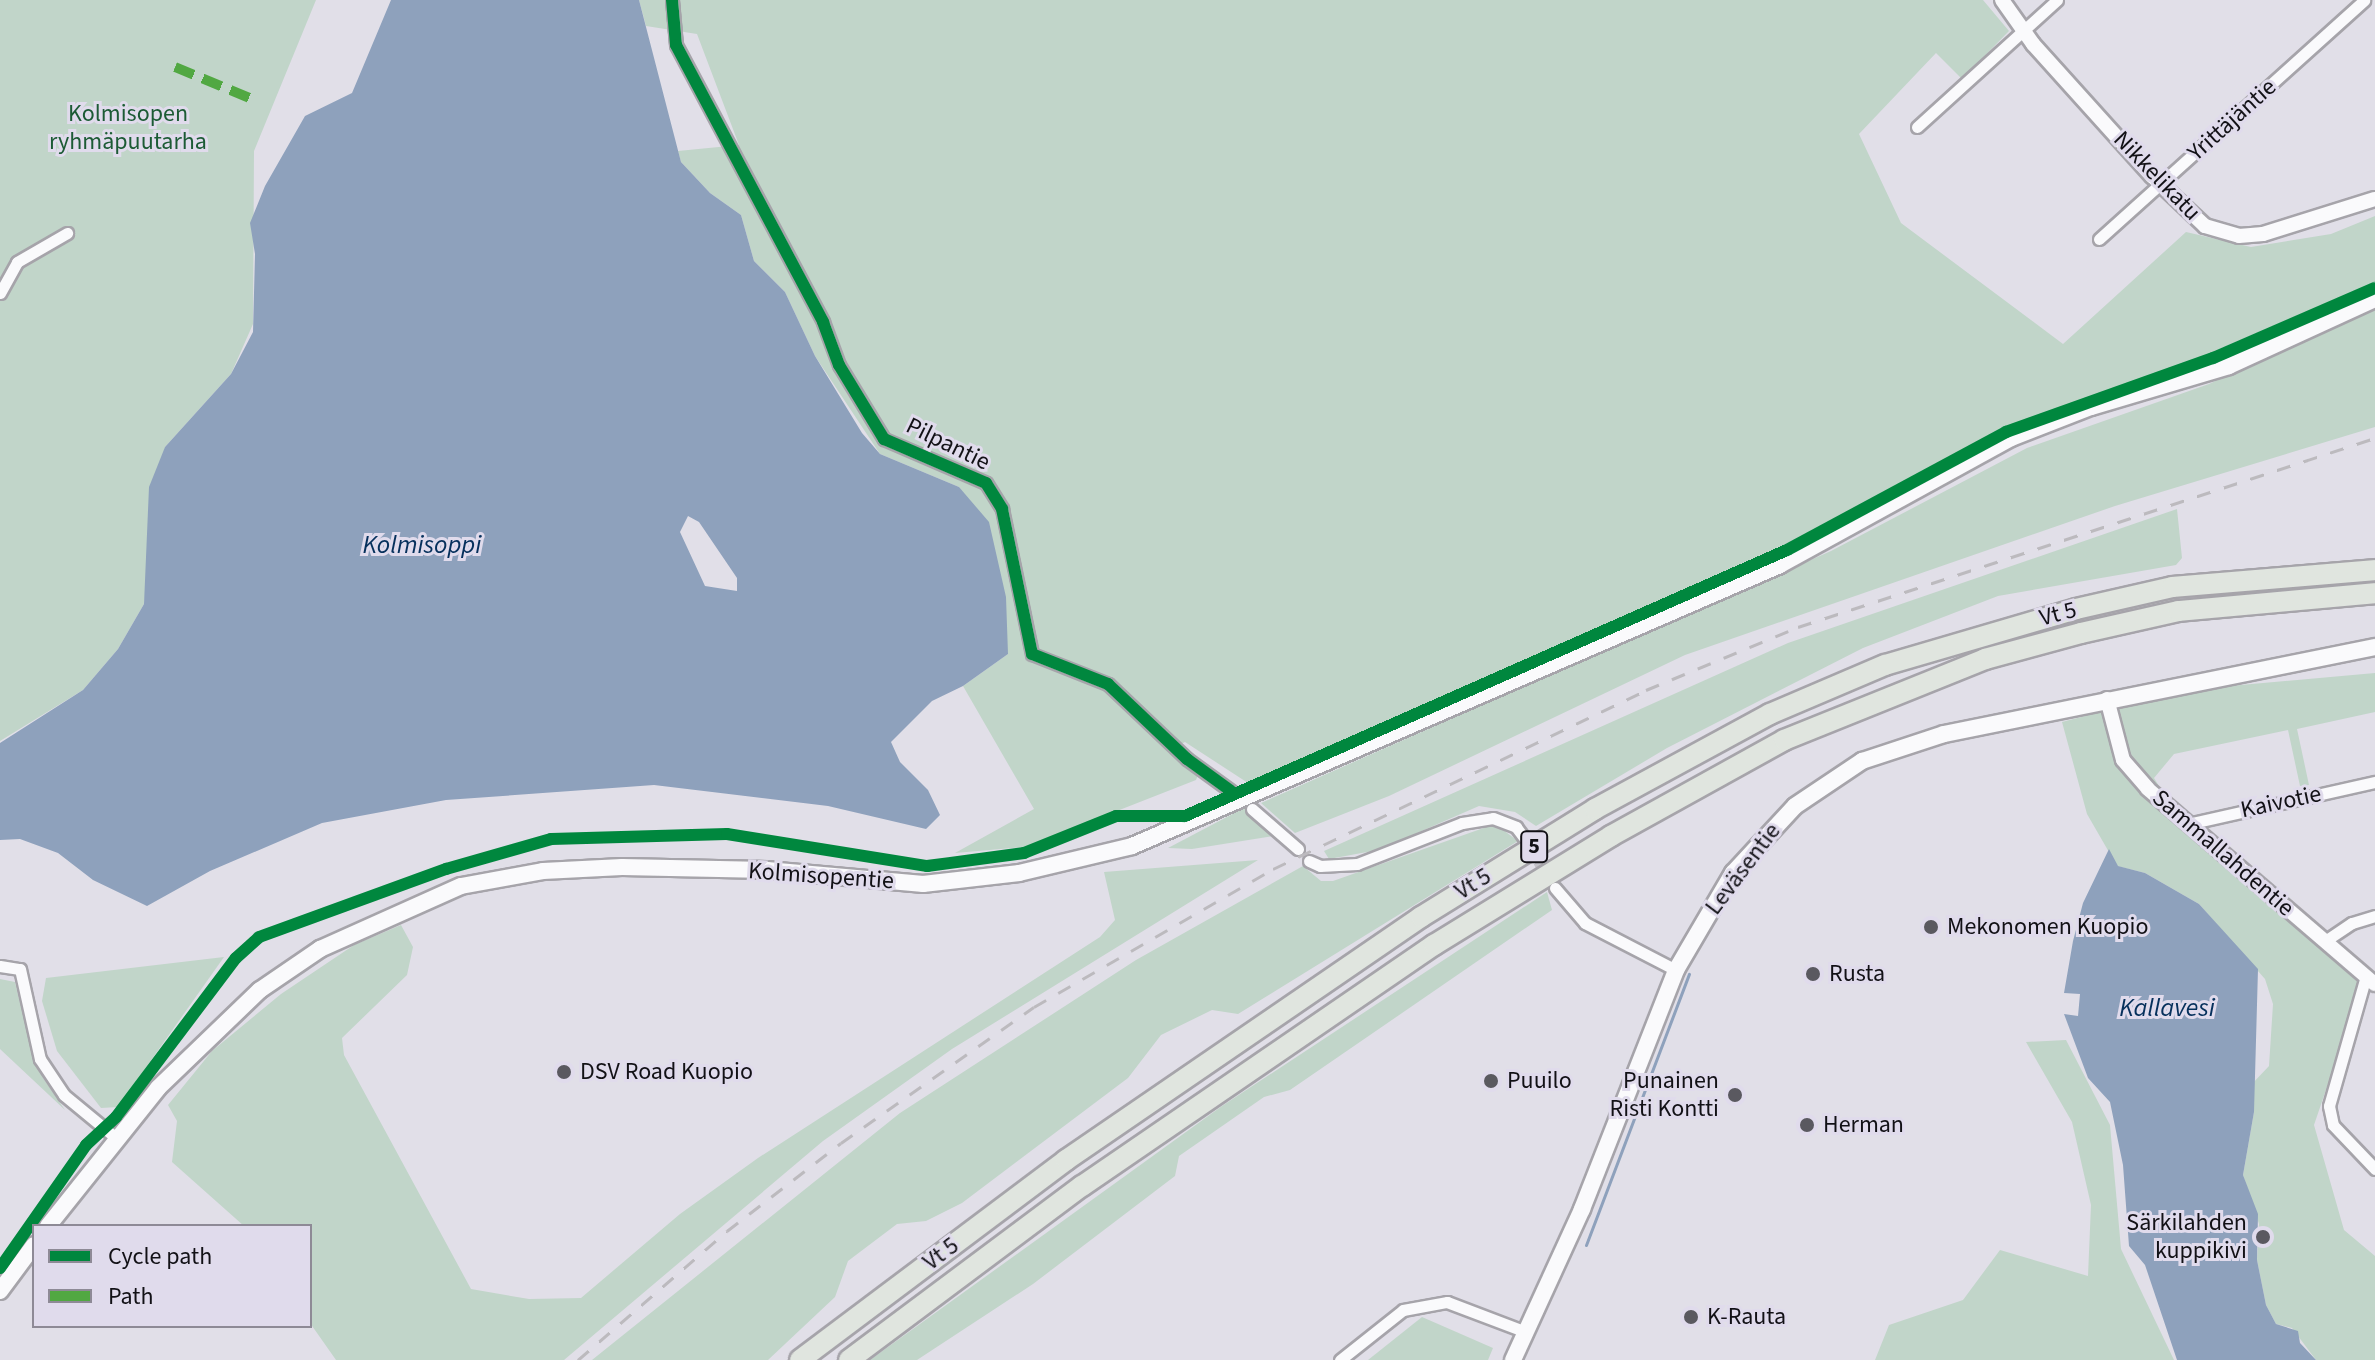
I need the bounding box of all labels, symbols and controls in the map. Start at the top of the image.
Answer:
street label: Yrittäjäntie [2182,73,2282,167]
park label: Kolmisopen ryhmäpuutarha [49,100,207,156]
street label: Nikkelikatu [2107,125,2207,227]
street label: Pilpantie [901,411,995,477]
water label: Kolmisoppi [363,529,481,561]
street label: Vt 5 [2036,595,2080,633]
street label: Kaivotie [2238,779,2324,825]
street label: Sammallahdentie [2146,784,2300,922]
street label: Leväsentie [1699,818,1787,920]
road number: 5 [1520,829,1548,865]
street label: Kolmisopentie [747,857,895,895]
street label: Vt 5 [1450,862,1496,906]
place label: Mekonomen Kuopio [1947,913,2149,941]
marker: Mekonomen Kuopio [1922,918,1940,936]
place label: Rusta [1829,960,1885,988]
marker: Rusta [1804,965,1822,983]
water label: Kallavesi [2119,992,2215,1024]
place label: DSV Road Kuopio [580,1058,753,1086]
marker: DSV Road Kuopio [555,1063,573,1081]
place label: Puuilo [1507,1067,1572,1095]
place label: Punainen Risti Kontti [1610,1067,1719,1123]
marker: Puuilo [1482,1072,1500,1090]
marker: Punainen Risti Kontti [1726,1086,1744,1104]
place label: Herman [1823,1111,1904,1139]
marker: Herman [1798,1116,1816,1134]
place label: Särkilahden kuppikivi [2126,1209,2247,1265]
legend [32,1224,312,1328]
marker: Särkilahden kuppikivi [2254,1228,2272,1246]
street label: Vt 5 [917,1231,965,1277]
text: Cycle path [108,1239,212,1274]
text: Path [108,1279,154,1314]
place label: K-Rauta [1707,1303,1786,1331]
marker: K-Rauta [1682,1308,1700,1326]

